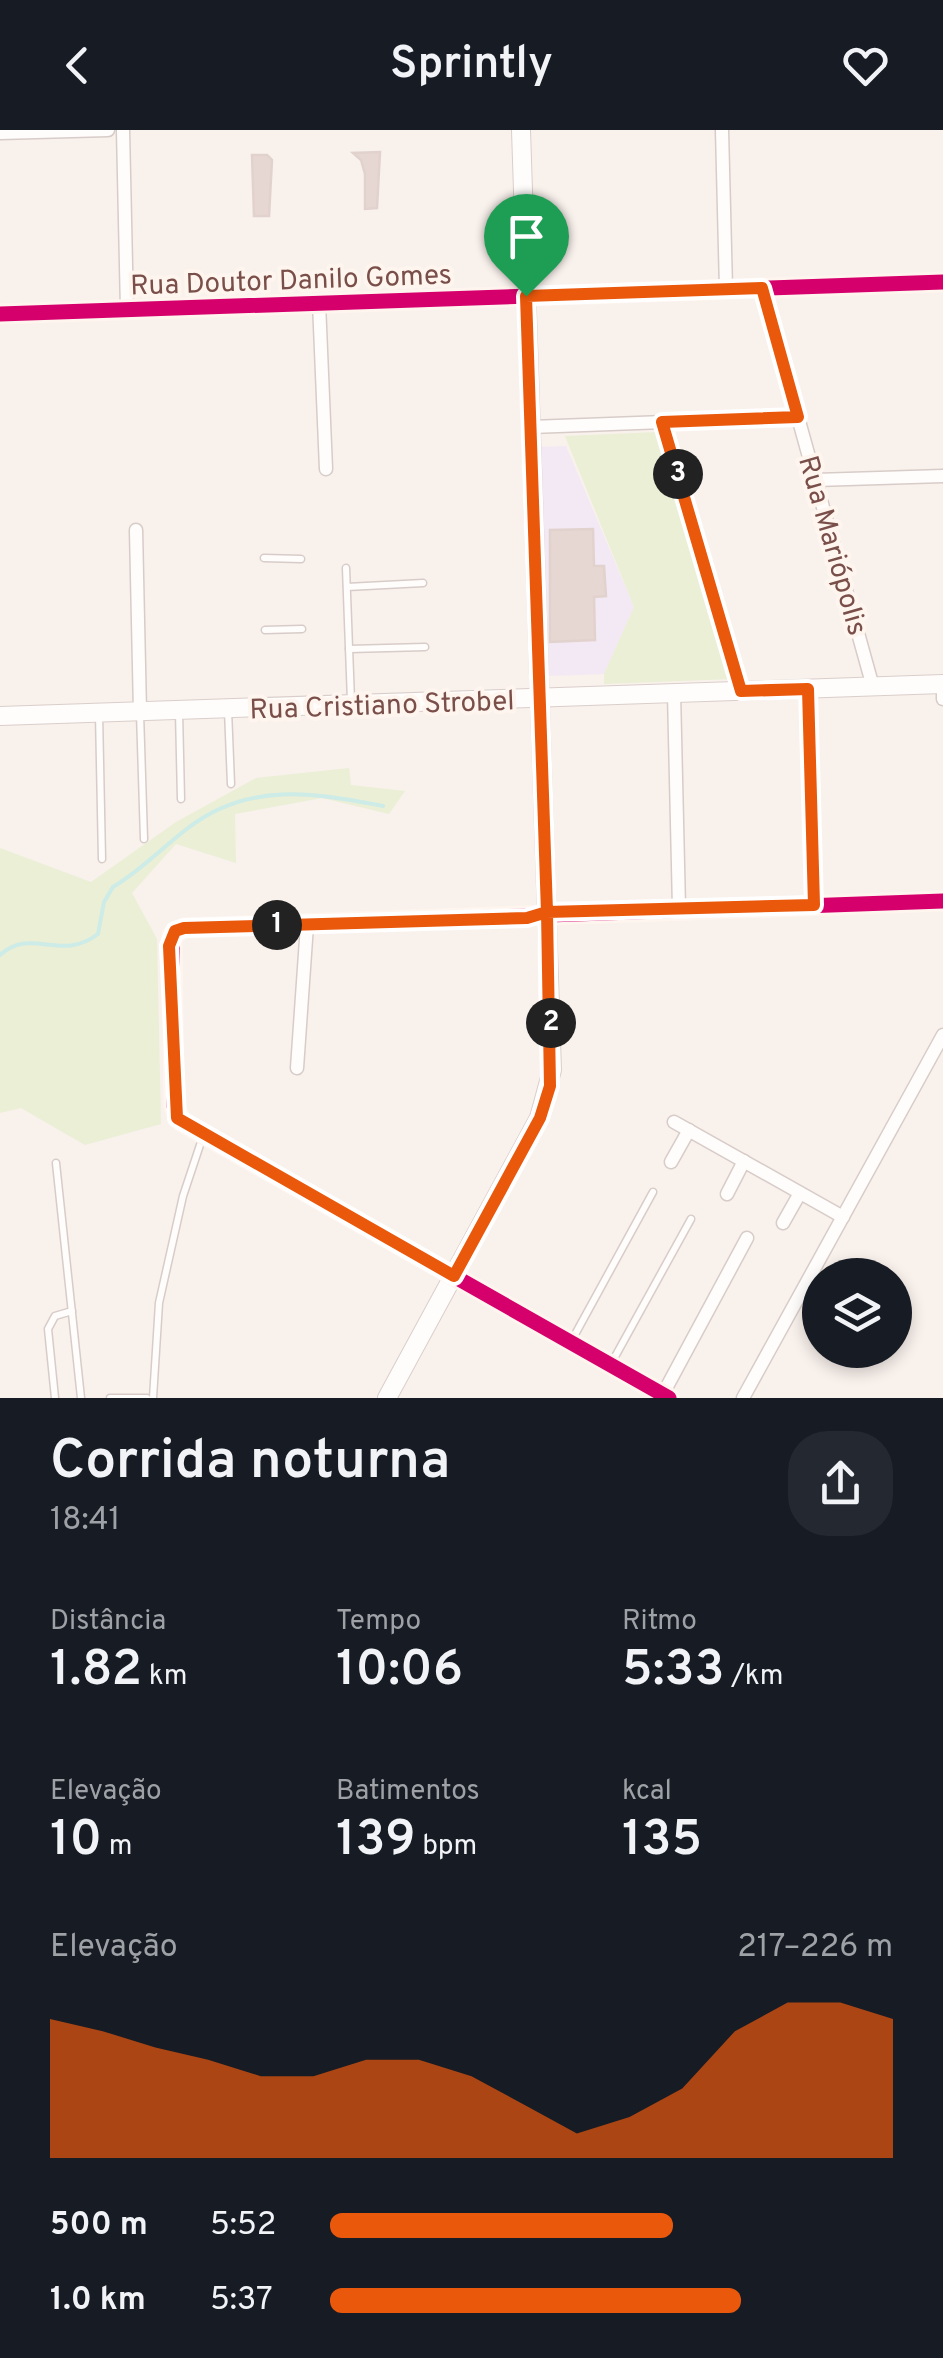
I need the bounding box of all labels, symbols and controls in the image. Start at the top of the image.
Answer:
text: Sprintly [390,37,553,94]
icon: back [50,38,105,93]
icon: heart [838,38,893,93]
pin [484,194,569,297]
icon: arrive [499,209,554,264]
street label: Rua Doutor Danilo Gomes [130,258,453,306]
pin: 3 [653,449,703,499]
street label: Rua Mariópolis [788,452,874,640]
text: 3 [670,456,686,492]
street label: Rua Cristiano Strobel [249,684,515,730]
pin: 1 [252,900,302,950]
text: 1 [271,907,283,943]
pin: 2 [526,998,576,1048]
text: 2 [542,1005,560,1041]
map controls [802,1258,912,1368]
button: layers [802,1258,912,1368]
text: Corrida noturna [50,1428,450,1498]
button: share [788,1431,893,1536]
text: 18:41 [50,1501,121,1541]
text: Distância [50,1604,166,1640]
text: Tempo [336,1604,421,1640]
text: Ritmo [622,1604,697,1640]
text: 1.82 [50,1640,142,1703]
text: 10:06 [336,1640,463,1703]
text: 5:33 [622,1640,725,1703]
text: km [142,1659,188,1695]
text: /km [725,1659,783,1695]
text: Elevação [50,1774,162,1810]
text: Batimentos [336,1774,480,1810]
text: kcal [622,1774,672,1810]
text: 10 [50,1810,102,1873]
text: 139 [336,1810,416,1873]
text: 135 [622,1810,702,1873]
text: m [102,1829,132,1865]
text: bpm [416,1829,477,1865]
text: Elevação [50,1928,178,1968]
text: 217–226 m [737,1928,893,1968]
text: 500 m [50,2206,148,2246]
text: 5:52 [210,2206,276,2246]
text: 1.0 km [50,2281,146,2321]
text: 5:37 [210,2281,273,2321]

